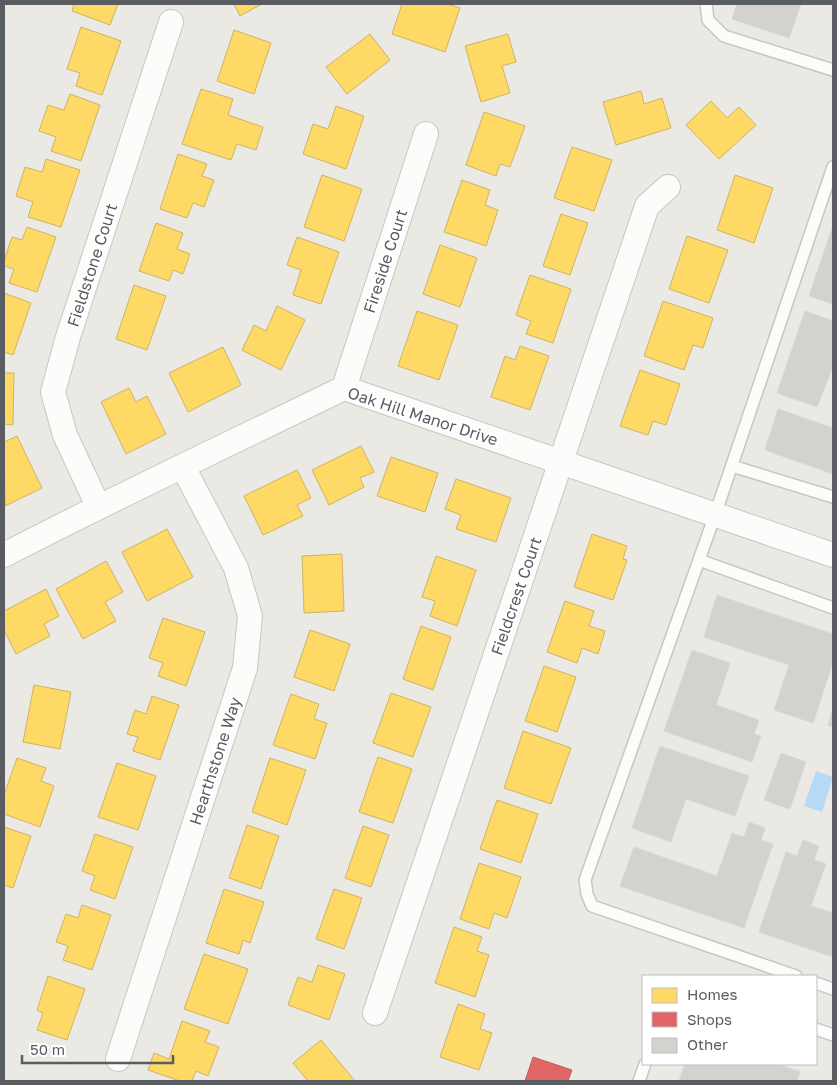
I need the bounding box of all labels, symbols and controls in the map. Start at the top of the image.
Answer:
street label: Fieldstone Court [63,201,121,329]
street label: Fireside Court [359,206,411,316]
street label: Oak Hill Manor Drive [345,382,501,450]
street label: Fieldcrest Court [486,534,546,658]
street label: Hearthstone Way [185,694,245,827]
legend [642,975,817,1065]
text: Homes [687,985,737,1003]
text: Shops [687,1010,732,1028]
scale bar [22,1032,174,1064]
text: Other [687,1035,728,1053]
text: 50 m [30,1040,65,1058]

